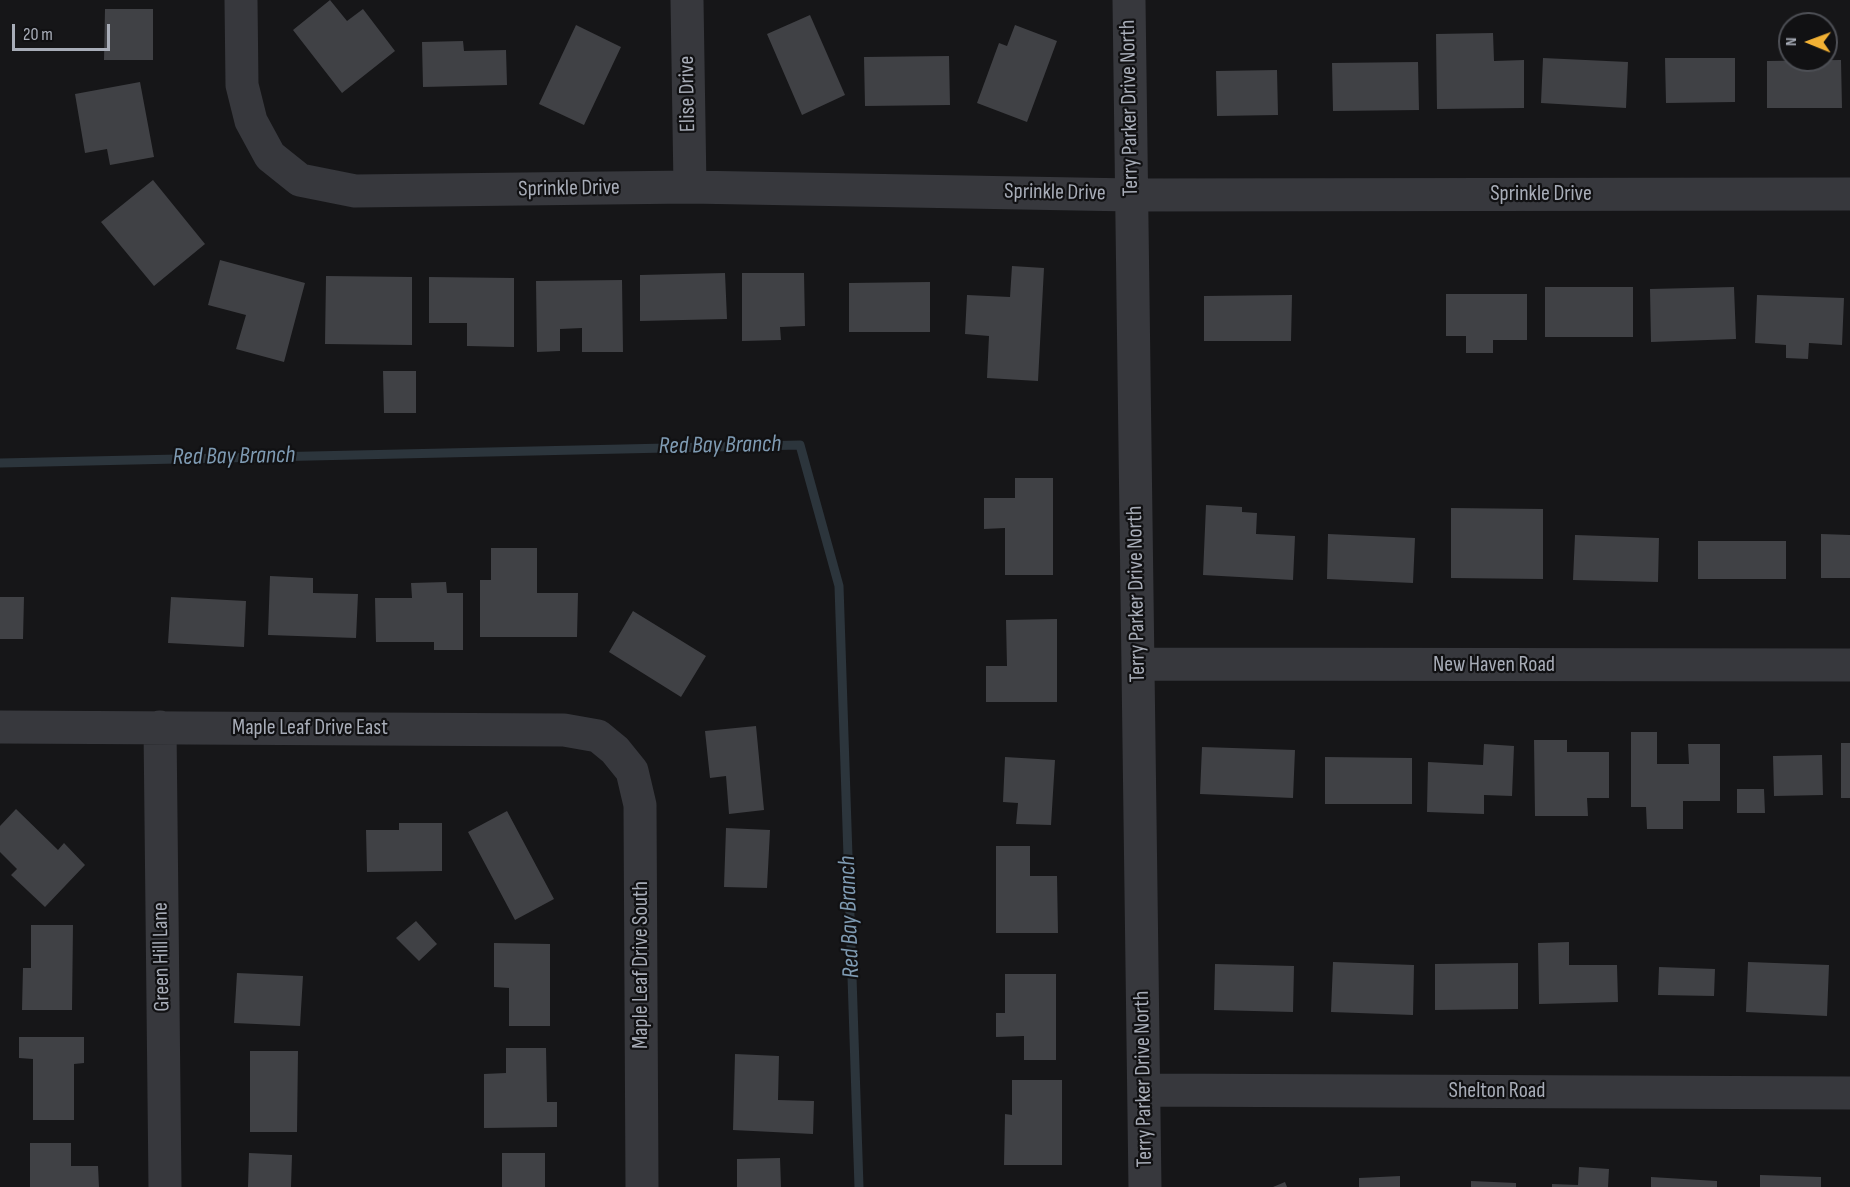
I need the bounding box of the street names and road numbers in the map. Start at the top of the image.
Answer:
street label: Terry Parker Drive North [1115,19,1145,197]
street label: Elise Drive [674,56,702,132]
street label: Sprinkle Drive [518,175,620,203]
street label: Sprinkle Drive [1004,179,1106,207]
street label: Sprinkle Drive [1490,181,1592,207]
street label: Terry Parker Drive North [1122,505,1152,683]
street label: New Haven Road [1433,652,1555,678]
street label: Maple Leaf Drive East [232,715,388,741]
street label: Maple Leaf Drive South [628,881,654,1049]
street label: Green Hill Lane [148,902,176,1012]
street label: Terry Parker Drive North [1129,990,1159,1168]
street label: Shelton Road [1449,1078,1545,1104]

